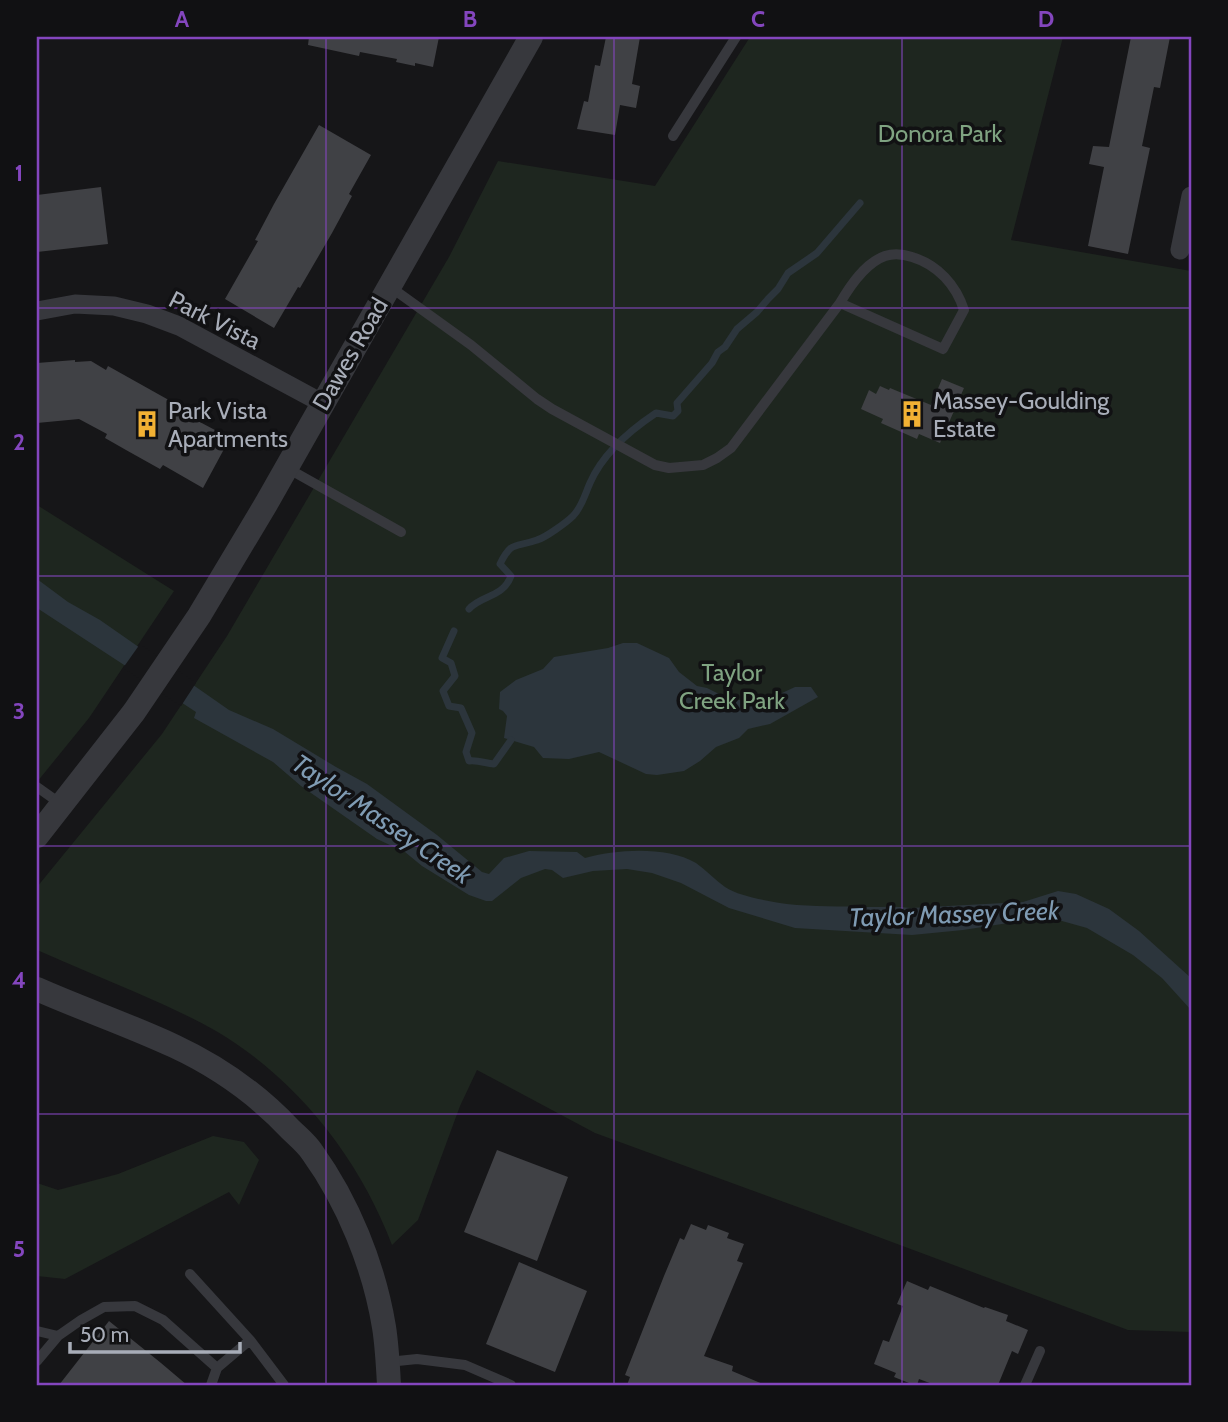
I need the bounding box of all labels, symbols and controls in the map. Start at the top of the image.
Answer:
text: A [175,5,190,33]
text: B [463,5,477,33]
text: C [751,5,765,33]
text: D [1038,5,1054,33]
park label: Donora Park [878,119,1003,148]
text: 1 [15,159,23,187]
street label: Park Vista [164,285,266,356]
street label: Dawes Road [306,292,394,416]
place label: Massey-Goulding Estate [933,386,1110,443]
place label: Park Vista Apartments [168,396,288,453]
building icon: Massey-Goulding Estate [897,399,927,429]
building icon: Park Vista Apartments [132,409,162,439]
text: 2 [13,428,25,456]
park label: Taylor Creek Park [679,658,785,715]
text: 3 [13,697,25,725]
water label: Taylor Massey Creek [286,747,479,891]
water label: Taylor Massey Creek [848,894,1060,934]
text: 4 [12,966,26,994]
text: 5 [13,1235,25,1263]
scale bar [70,1310,240,1354]
text: 50 m [80,1322,129,1347]

